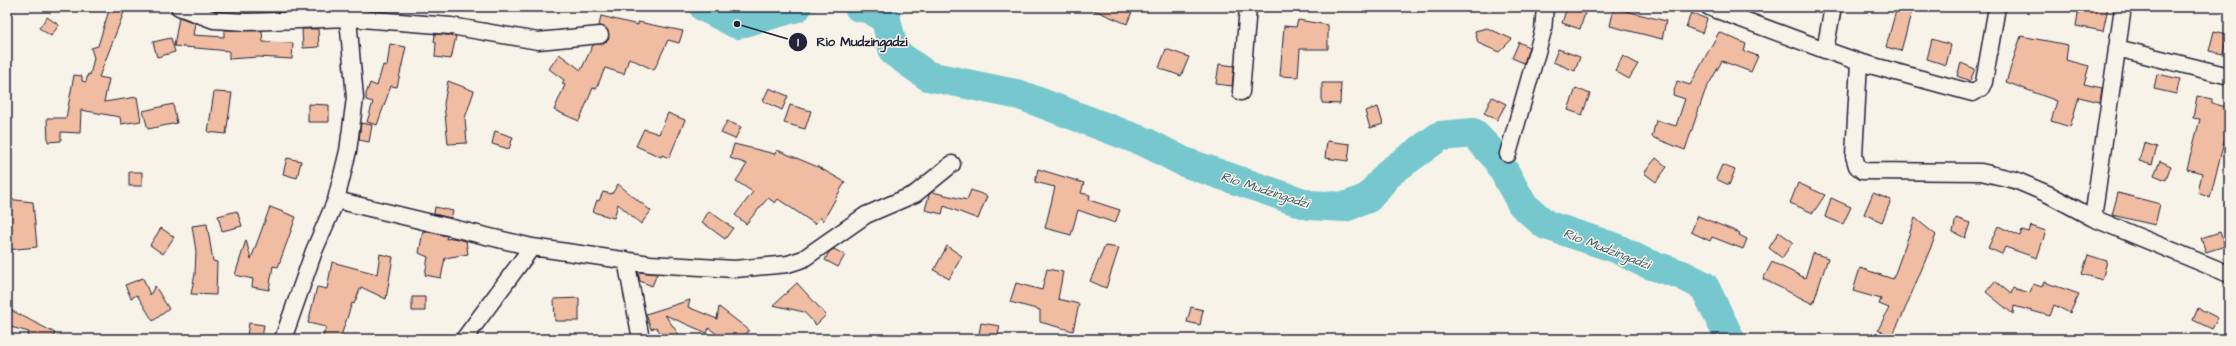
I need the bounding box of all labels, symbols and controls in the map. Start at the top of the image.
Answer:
callout: Rio Mudzingadzi [788,29,915,54]
text: Rio Mudzingadzi [816,33,909,53]
text: 1 [797,34,799,51]
water label: Rio Mudzingadzi [1218,167,1313,214]
water label: Rio Mudzingadzi [1561,224,1654,275]

